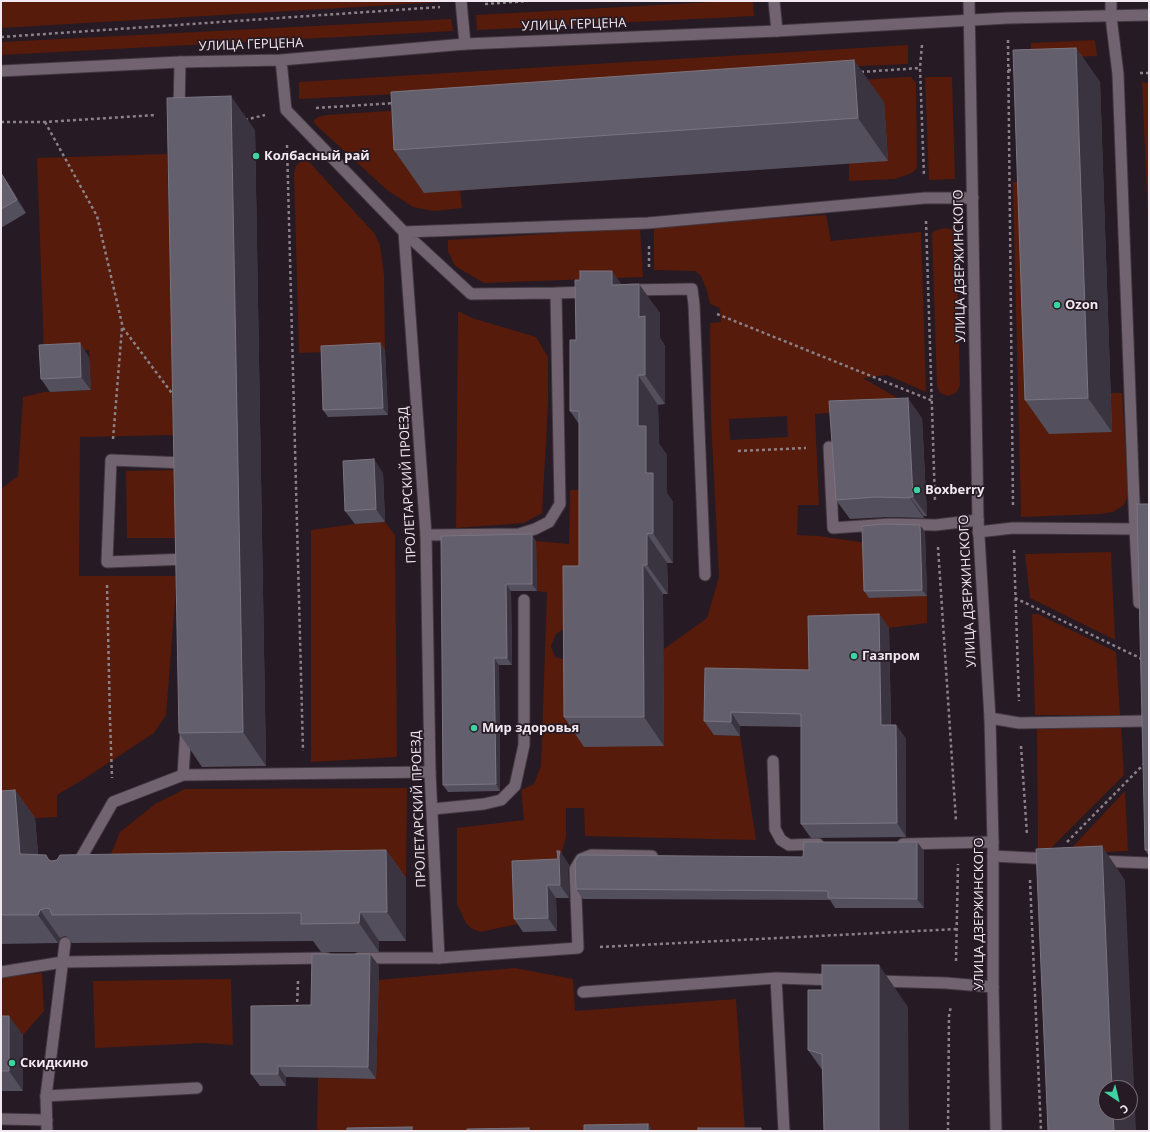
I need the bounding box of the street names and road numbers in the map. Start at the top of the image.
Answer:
street label: УЛИЦА ГЕРЦЕНА [521,15,627,35]
street label: УЛИЦА ГЕРЦЕНА [198,35,304,55]
street label: УЛИЦА ДЗЕРЖИНСКОГО [951,189,969,343]
street label: ПРОЛЕТАРСКИЙ ПРОЕЗД [396,406,420,564]
street label: УЛИЦА ДЗЕРЖИНСКОГО [956,514,980,668]
street label: ПРОЛЕТАРСКИЙ ПРОЕЗД [408,730,430,888]
street label: УЛИЦА ДЗЕРЖИНСКОГО [971,837,987,991]

